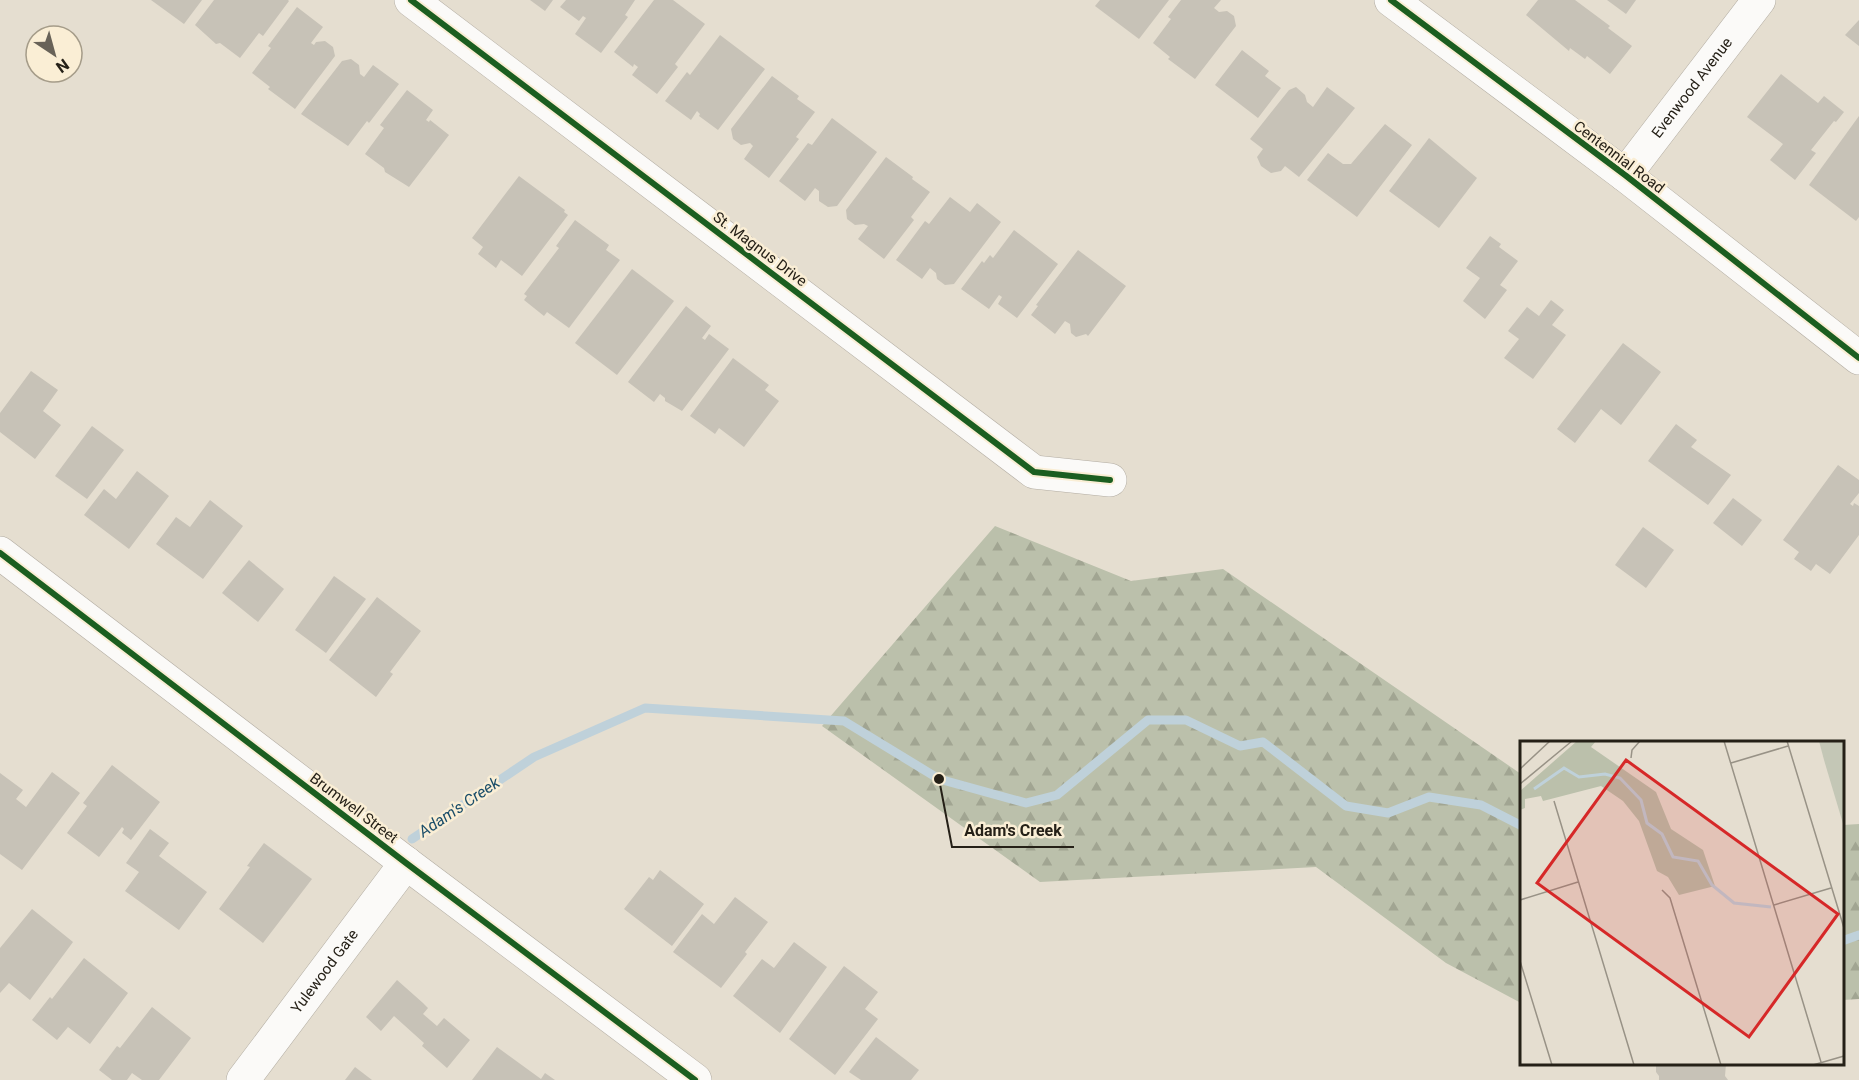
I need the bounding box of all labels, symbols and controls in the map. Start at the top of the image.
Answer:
north arrow [24,24,84,84]
street label: Evenwood Avenue [1648,34,1736,141]
text: N [52,55,73,77]
street label: Centennial Road [1570,117,1668,197]
street label: St. Magnus Drive [710,208,811,290]
inset map [1520,741,1844,1065]
street label: Brumwell Street [306,769,402,847]
water label: Adam's Creek [414,772,504,842]
callout: Adam's Creek [952,813,1074,847]
text: Adam's Creek [964,821,1062,840]
street label: Yulewood Gate [287,926,362,1017]

